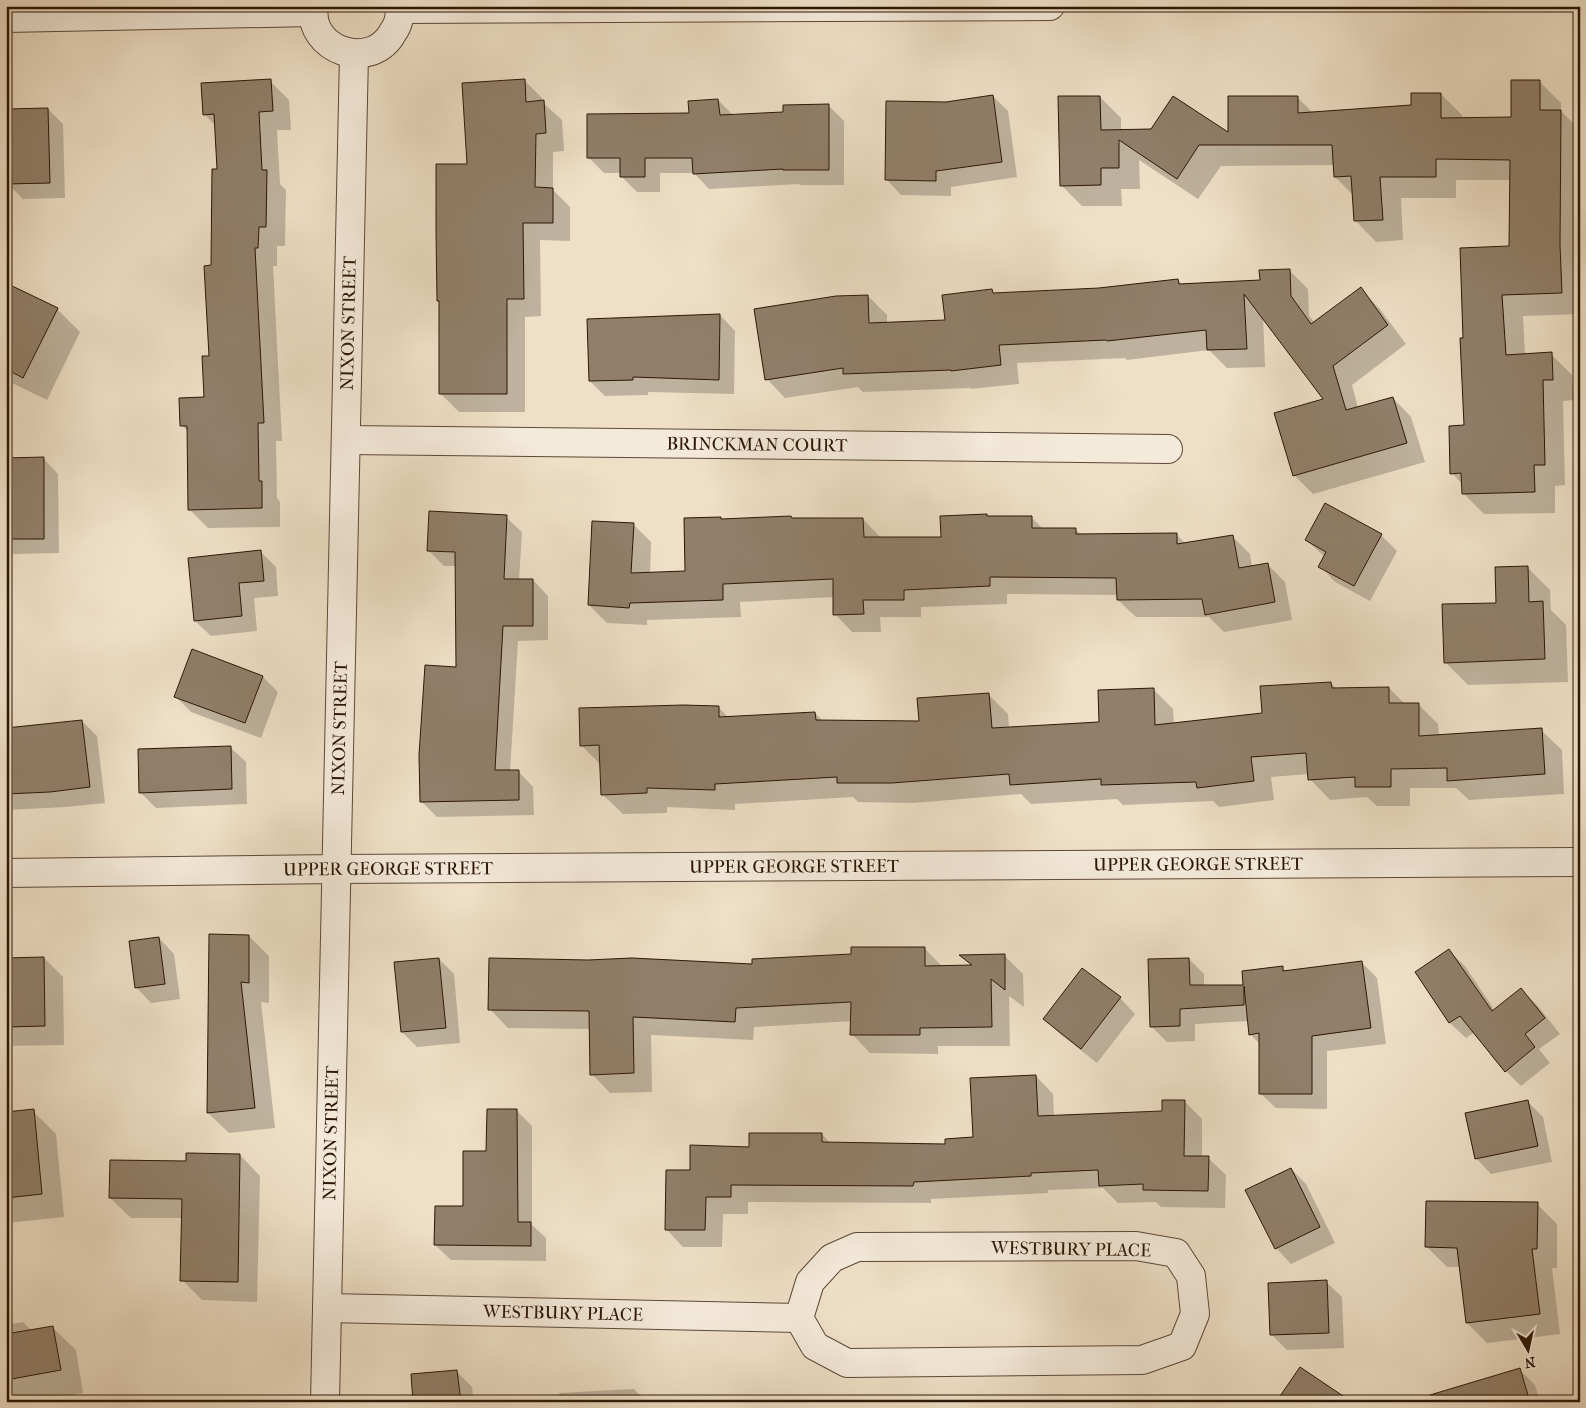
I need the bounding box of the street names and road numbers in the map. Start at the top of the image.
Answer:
street label: NIXON STREET [337,255,361,391]
street label: BRINCKMAN COURT [666,434,848,456]
street label: NIXON STREET [328,660,352,796]
street label: UPPER GEORGE STREET [1093,854,1304,876]
street label: UPPER GEORGE STREET [689,856,900,878]
street label: UPPER GEORGE STREET [283,858,494,881]
street label: NIXON STREET [319,1065,343,1201]
street label: WESTBURY PLACE [990,1238,1151,1261]
street label: WESTBURY PLACE [482,1301,643,1326]

